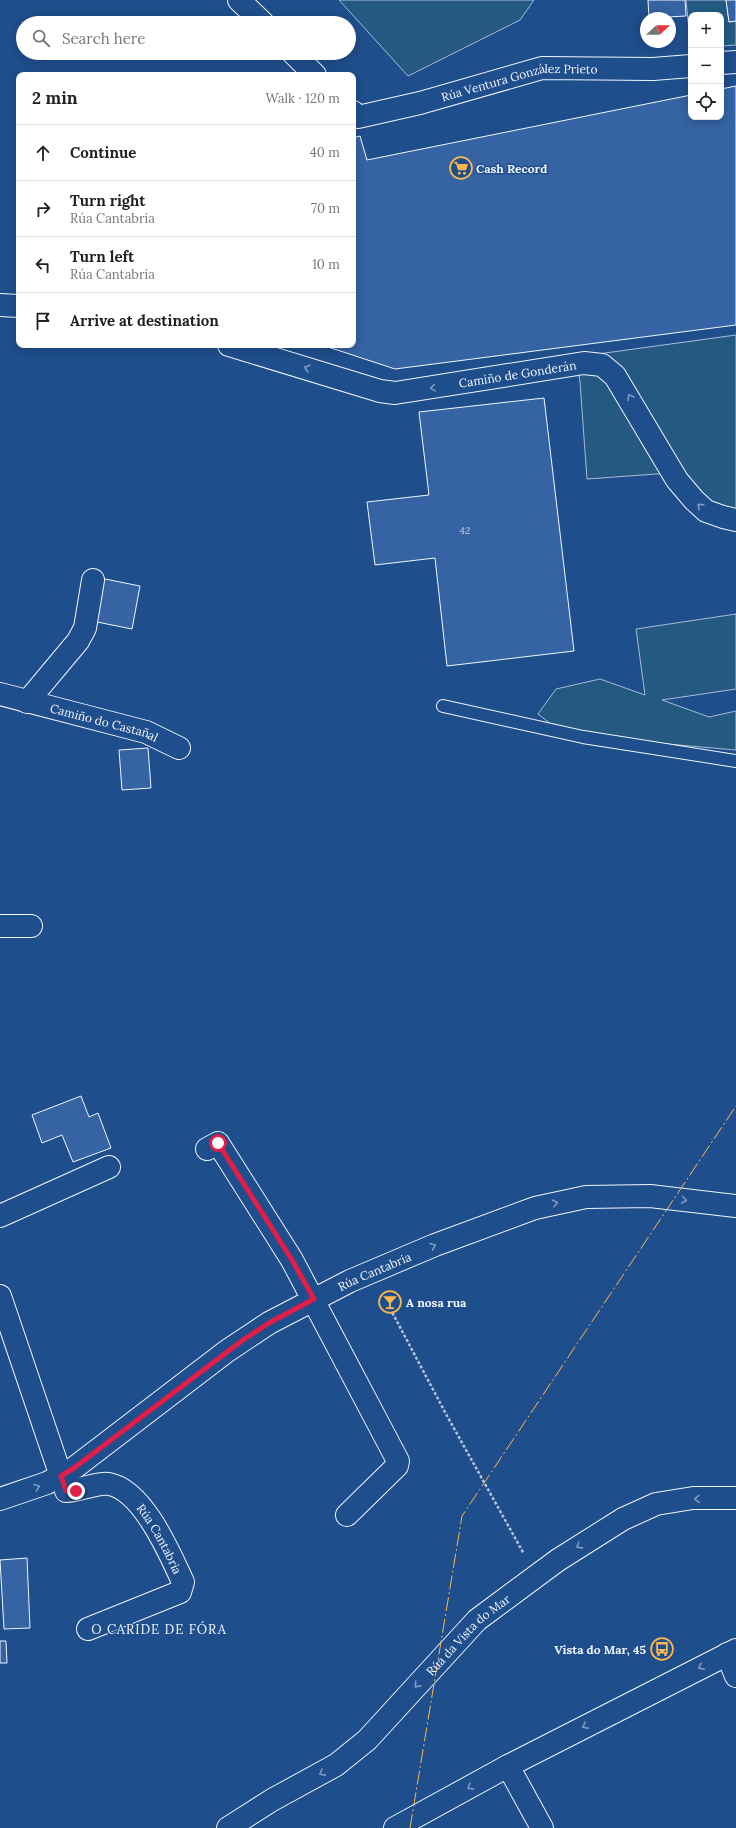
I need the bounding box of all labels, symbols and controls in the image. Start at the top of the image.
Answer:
north arrow [640,12,676,48]
map controls [688,12,724,120]
button: + [688,12,724,48]
search box [16,16,356,60]
icon: search [30,27,52,49]
text: Search here [62,29,145,48]
button: − [688,48,724,84]
street label: Rúa Ventura González Prieto [439,60,598,104]
button: locate [688,84,724,120]
text: 2 min [32,87,78,109]
text: Walk · 120 m [265,90,340,107]
icon: ahead [32,142,54,164]
text: Continue [70,143,136,162]
text: 40 m [310,144,340,161]
supermarket icon: Cash Record [448,155,474,181]
place label: Cash Record [476,161,547,176]
text: Turn right [70,191,146,210]
icon: right [32,198,54,220]
text: 70 m [311,200,340,217]
text: Rúa Cantabria [70,210,155,227]
text: Turn left [70,247,134,266]
icon: left [32,254,54,276]
text: 10 m [312,256,340,273]
text: Rúa Cantabria [70,266,155,283]
icon: arrive [32,310,54,332]
text: Arrive at destination [70,311,219,330]
street label: Camiño de Gonderán [458,357,577,390]
one-way arrow [304,365,311,373]
one-way arrow [430,383,436,392]
one-way arrow [627,394,634,401]
one-way arrow [698,503,705,510]
house number: 42 [460,524,470,537]
street label: Camiño do Castañal [49,700,161,744]
route start [209,1134,227,1152]
one-way arrow [681,1195,687,1204]
one-way arrow [552,1199,558,1207]
one-way arrow [429,1243,436,1251]
street label: Rúa Cantabria [335,1249,413,1294]
bar icon: A nosa rua [377,1289,403,1315]
place label: A nosa rua [406,1295,467,1310]
route end [67,1482,85,1500]
one-way arrow [33,1484,40,1492]
one-way arrow [694,1494,700,1503]
street label: Rúa Cantabria [134,1500,186,1576]
one-way arrow [576,1542,583,1549]
street label: Rúa da Vista do Mar [423,1590,513,1678]
district label: O CARIDE DE FÓRA [91,1621,227,1638]
bus stop icon: Vista do Mar, 45 [649,1636,675,1662]
place label: Vista do Mar, 45 [554,1642,647,1657]
one-way arrow [698,1663,705,1670]
one-way arrow [414,1680,422,1688]
one-way arrow [582,1722,589,1729]
one-way arrow [319,1768,326,1775]
one-way arrow [467,1782,474,1789]

